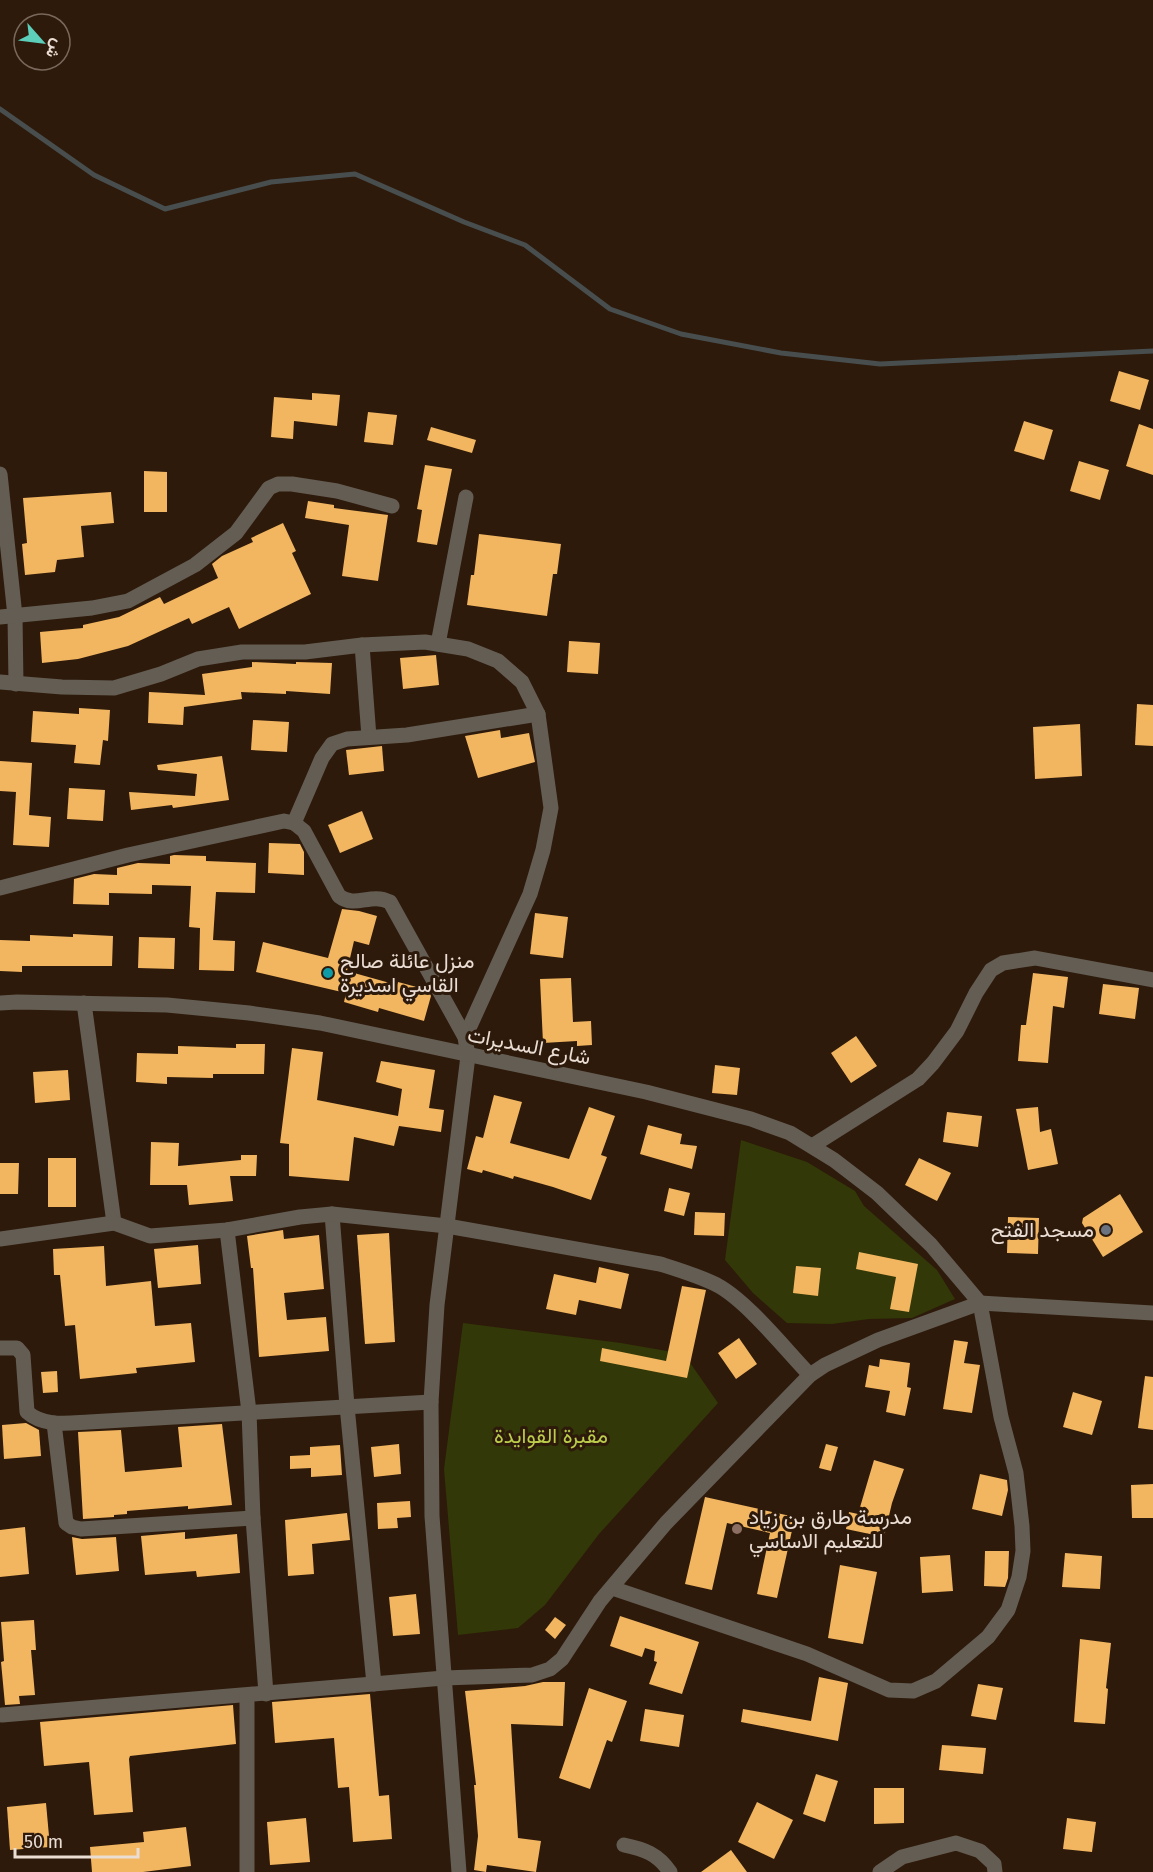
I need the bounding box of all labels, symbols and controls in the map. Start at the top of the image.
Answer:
north arrow [12,12,72,72]
text: ش [42,36,68,62]
place label: منزل عائلة صالح القاسي اسديرة [340,948,474,1002]
marker: منزل عائلة صالح القاسي اسديرة [321,966,335,980]
street label: شارع السديرات [465,1021,593,1072]
place label: مسجد الفتح [991,1217,1094,1244]
marker: مسجد الفتح [1099,1223,1113,1237]
park label: مقبرة القوايدة [494,1423,608,1449]
place label: مدرسة طارق بن زياد للتعليم الاساسي [749,1504,912,1558]
marker: مدرسة طارق بن زياد للتعليم الاساسي [730,1522,744,1536]
scale bar [15,1821,138,1859]
text: 50 m [24,1831,63,1853]

